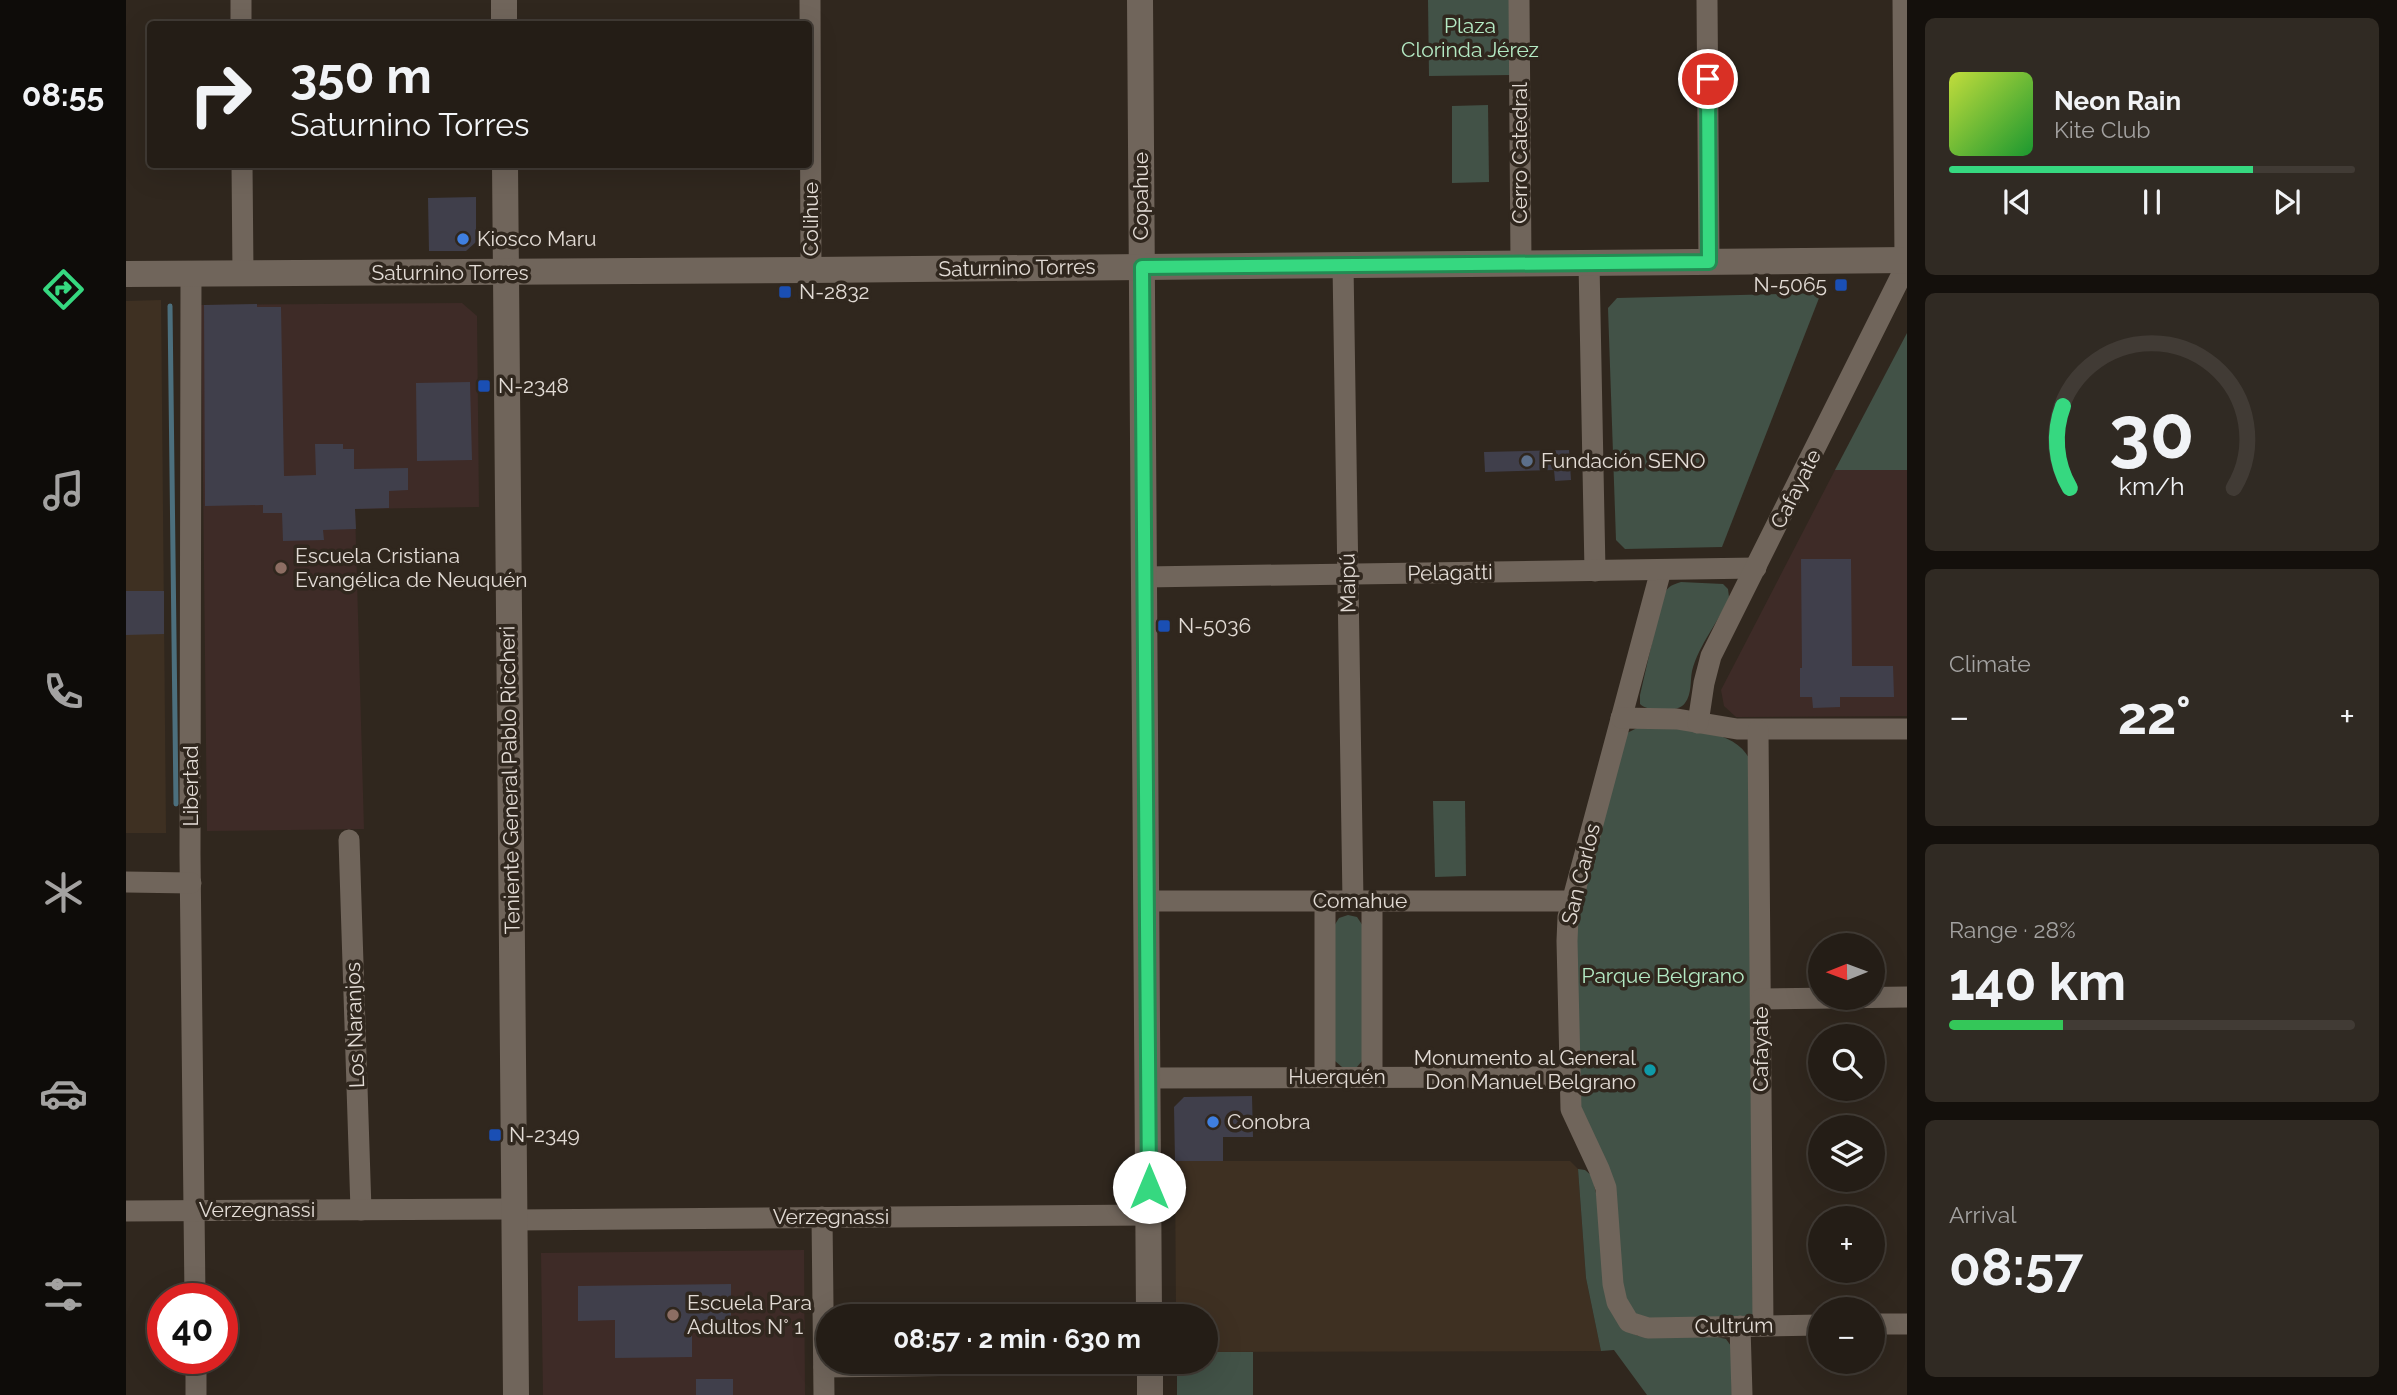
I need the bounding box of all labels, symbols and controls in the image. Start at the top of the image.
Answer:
park label: Plaza Clorinda Jérez [1401,13,1539,62]
text: 350 m [290,47,432,104]
icon: right [175,49,266,140]
pin [1678,49,1738,109]
icon: arrive [1689,60,1727,98]
text: 08:55 [22,76,104,113]
street label: Cerro Catedral [1507,82,1532,224]
text: Neon Rain [2054,86,2181,116]
text: Saturnino Torres [290,106,529,143]
text: Kite Club [2054,116,2151,143]
street label: Copahue [1128,152,1153,240]
street label: Colihue [798,182,823,256]
icon: previous [1998,183,2036,221]
icon: pause [2133,183,2171,221]
icon: next [2268,183,2306,221]
place label: Kiosco Maru [477,226,597,251]
marker: Kiosco Maru [455,231,471,247]
street label: Saturnino Torres [938,254,1096,281]
street label: Saturnino Torres [371,260,529,285]
icon: directions [39,265,88,314]
place label: N-5065 [1754,272,1827,297]
marker: N-5065 [1833,277,1849,293]
place label: N-2832 [799,279,870,304]
marker: N-2832 [777,284,793,300]
place label: N-2348 [498,373,569,398]
marker: N-2348 [476,378,492,394]
text: 30 [2109,391,2195,476]
street label: Cafayate [1765,445,1826,532]
place label: Fundación SENO [1541,448,1706,473]
marker: Fundación SENO [1519,453,1535,469]
icon: music [39,466,88,515]
text: km/h [2119,471,2185,501]
place label: Escuela Cristiana Evangélica de Neuquén [295,543,528,592]
street label: Maipú [1334,553,1361,613]
street label: Pelagatti [1407,559,1493,586]
marker: Escuela Cristiana Evangélica de Neuquén [273,560,289,576]
place label: N-5036 [1178,613,1251,638]
marker: N-5036 [1156,618,1172,634]
street label: Teniente General Pablo Riccheri [494,626,525,934]
text: Climate [1949,650,2031,677]
icon: phone [39,667,88,716]
text: 22° [2118,685,2191,746]
text: − [1949,694,1969,739]
text: + [2339,694,2355,739]
street label: Libertad [178,745,203,827]
street label: San Carlos [1556,821,1605,927]
icon: climate [39,868,88,917]
street label: Comahue [1313,888,1407,913]
text: Range · 28% [1949,916,2076,943]
north arrow [1808,933,1885,1010]
map controls [1808,933,1885,1374]
text: 140 km [1949,951,2126,1012]
street label: Los Naranjos [340,962,369,1088]
park label: Parque Belgrano [1581,963,1745,988]
street label: Cafayate [1748,1006,1773,1092]
button: search [1808,1024,1885,1101]
place label: Monumento al General Don Manuel Belgrano [1414,1045,1636,1094]
marker: Monumento al General Don Manuel Belgrano [1642,1062,1658,1078]
street label: Huerquén [1288,1064,1386,1089]
icon: car [39,1069,88,1118]
place label: Conobra [1227,1109,1310,1134]
marker: Conobra [1205,1114,1221,1130]
button: layers [1808,1115,1885,1192]
place label: N-2349 [509,1122,580,1147]
marker: N-2349 [487,1127,503,1143]
position arrow [1112,1150,1186,1224]
street label: Verzegnassi [199,1197,315,1222]
text: Arrival [1949,1201,2016,1228]
street label: Verzegnassi [773,1204,889,1229]
button: + [1808,1206,1885,1283]
text: 08:57 [1949,1236,2083,1297]
icon: filters [39,1270,88,1319]
speed limit sign: 40 [147,1283,238,1374]
place label: Escuela Para Adultos N° 1 [687,1290,812,1339]
button: − [1808,1297,1885,1374]
marker: Escuela Para Adultos N° 1 [665,1307,681,1323]
street label: Cultrúm [1694,1312,1774,1339]
text: 08:57 · 2 min · 630 m [893,1324,1141,1354]

